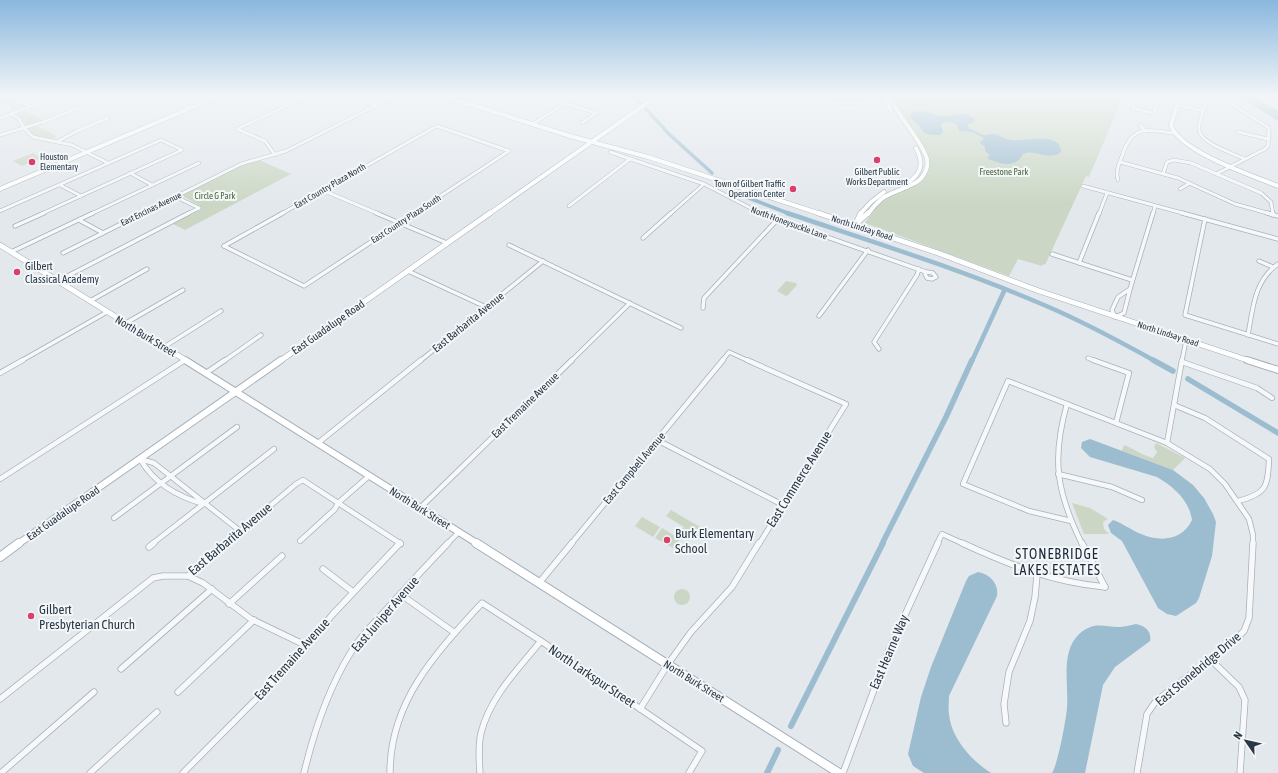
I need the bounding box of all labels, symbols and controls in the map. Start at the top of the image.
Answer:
place label: Houston Elementary [40,152,79,172]
marker: Gilbert Public Works Department [872,155,882,165]
marker: Houston Elementary [27,157,37,167]
street label: East Country Plaza North [292,161,368,211]
place label: Gilbert Public Works Department [846,167,908,187]
park label: Freestone Park [980,167,1028,177]
place label: Town of Gilbert Traffic Operation Center [714,179,786,199]
marker: Town of Gilbert Traffic Operation Center [788,184,798,194]
street label: East Encinas Avenue [119,190,183,228]
park label: Circle G Park [195,191,235,201]
street label: East Country Plaza South [369,193,443,245]
street label: North Honeysuckle Lane [750,205,828,241]
street label: North Lindsay Road [830,213,894,243]
place label: Gilbert Classical Academy [25,260,100,285]
marker: Gilbert Classical Academy [12,267,22,277]
street label: East Barbarita Avenue [430,290,506,354]
street label: East Guadalupe Road [289,297,367,357]
street label: North Burk Street [113,313,179,359]
street label: North Lindsay Road [1136,319,1200,349]
street label: East Tremaine Avenue [489,370,561,440]
street label: East Commerce Avenue [763,428,835,530]
street label: East Campbell Avenue [601,430,667,506]
street label: East Guadalupe Road [24,483,102,543]
street label: North Burk Street [388,485,452,531]
street label: East Barbarita Avenue [185,500,275,578]
place label: Burk Elementary School [675,526,755,556]
marker: Burk Elementary School [662,535,672,545]
district label: STONEBRIDGE LAKES ESTATES [1013,546,1101,578]
street label: East Juniper Avenue [348,573,422,655]
place label: Gilbert Presbyterian Church [39,602,135,632]
marker: Gilbert Presbyterian Church [26,611,36,621]
street label: East Hearne Way [867,612,912,692]
street label: East Tremaine Avenue [251,615,333,703]
street label: East Stonebridge Drive [1152,629,1244,709]
street label: North Larkspur Street [546,642,638,711]
street label: North Burk Street [662,658,726,704]
north arrow [1226,721,1266,761]
text: N [1231,729,1245,741]

